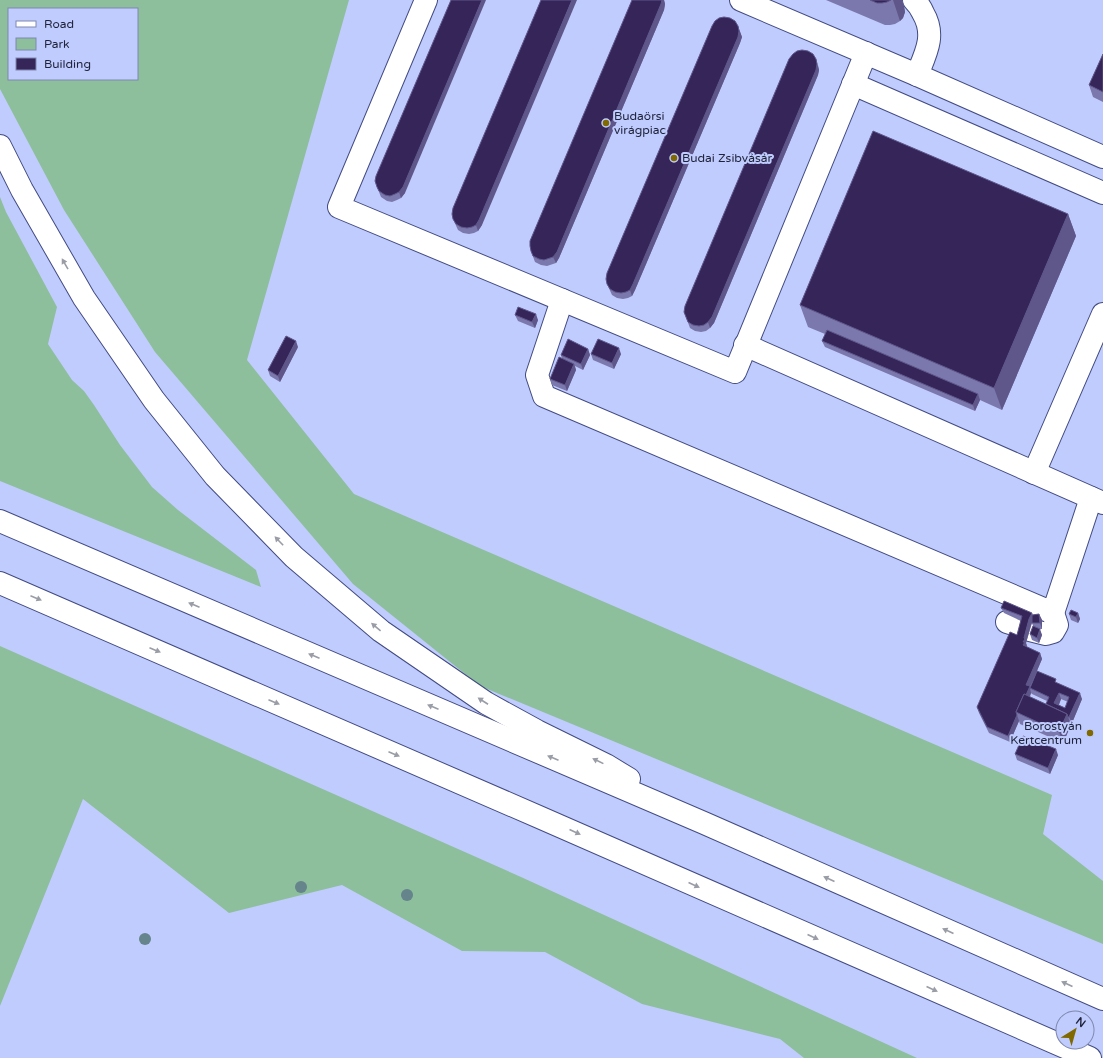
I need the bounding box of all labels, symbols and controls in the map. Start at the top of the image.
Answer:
legend [8,8,138,80]
text: Road [44,17,74,31]
text: Park [44,37,70,51]
text: Building [44,57,91,71]
place label: Budaörsi virágpiac [614,109,666,137]
marker: Budaörsi virágpiac [601,118,611,128]
place label: Budai Zsibvásár [682,151,772,165]
marker: Budai Zsibvásár [669,153,679,163]
one-way arrow [61,258,68,270]
one-way arrow [274,536,283,546]
one-way arrow [30,596,42,602]
one-way arrow [188,601,200,607]
one-way arrow [371,622,382,631]
one-way arrow [149,647,161,653]
one-way arrow [308,653,319,659]
one-way arrow [477,697,489,704]
one-way arrow [269,699,280,705]
one-way arrow [428,704,439,710]
place label: Borostyán Kertcentrum [1010,719,1082,747]
marker: Borostyán Kertcentrum [1085,728,1095,738]
one-way arrow [388,751,400,757]
one-way arrow [547,755,558,761]
one-way arrow [593,758,604,764]
one-way arrow [569,830,581,836]
one-way arrow [823,875,835,881]
one-way arrow [688,881,700,888]
one-way arrow [943,928,954,934]
one-way arrow [807,934,819,940]
one-way arrow [1061,980,1073,986]
one-way arrow [927,986,938,992]
north arrow [1055,1010,1095,1050]
text: N [1073,1015,1088,1030]

